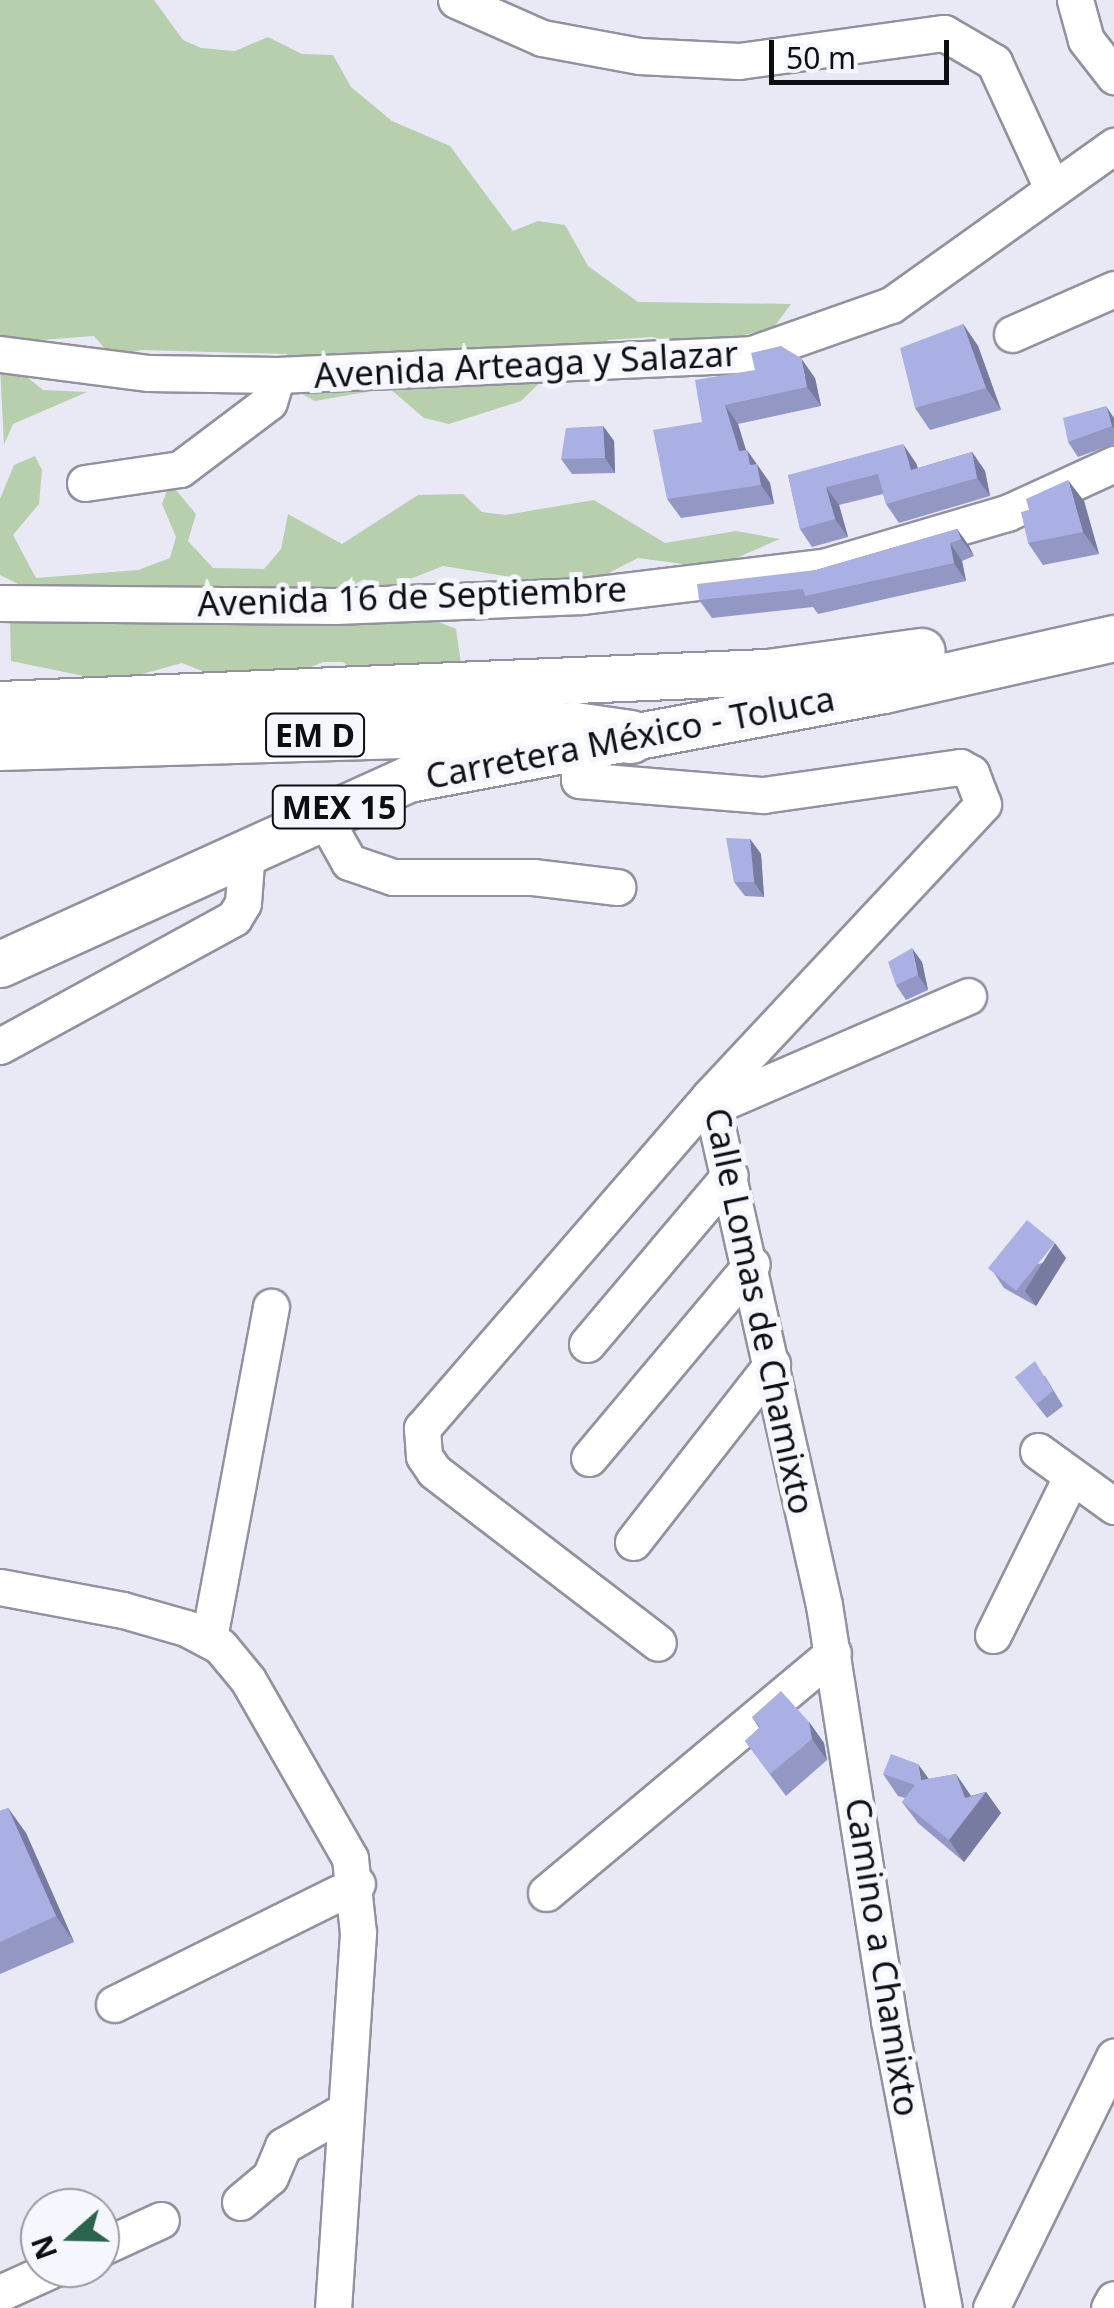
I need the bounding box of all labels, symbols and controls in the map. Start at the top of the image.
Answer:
scale bar [774,20,954,82]
text: 50 m [786,37,856,78]
street label: Avenida Arteaga y Salazar [313,332,739,396]
street label: Avenida 16 de Septiembre [196,568,628,624]
street label: Carretera México - Toluca [422,677,838,797]
road number: EM D [265,708,365,762]
road number: MEX 15 [272,780,406,834]
street label: Calle Lomas de Chamixto [696,1104,824,1518]
street label: Camino a Chamixto [837,1795,929,2119]
north arrow [20,2188,120,2288]
text: N [22,2230,65,2265]

